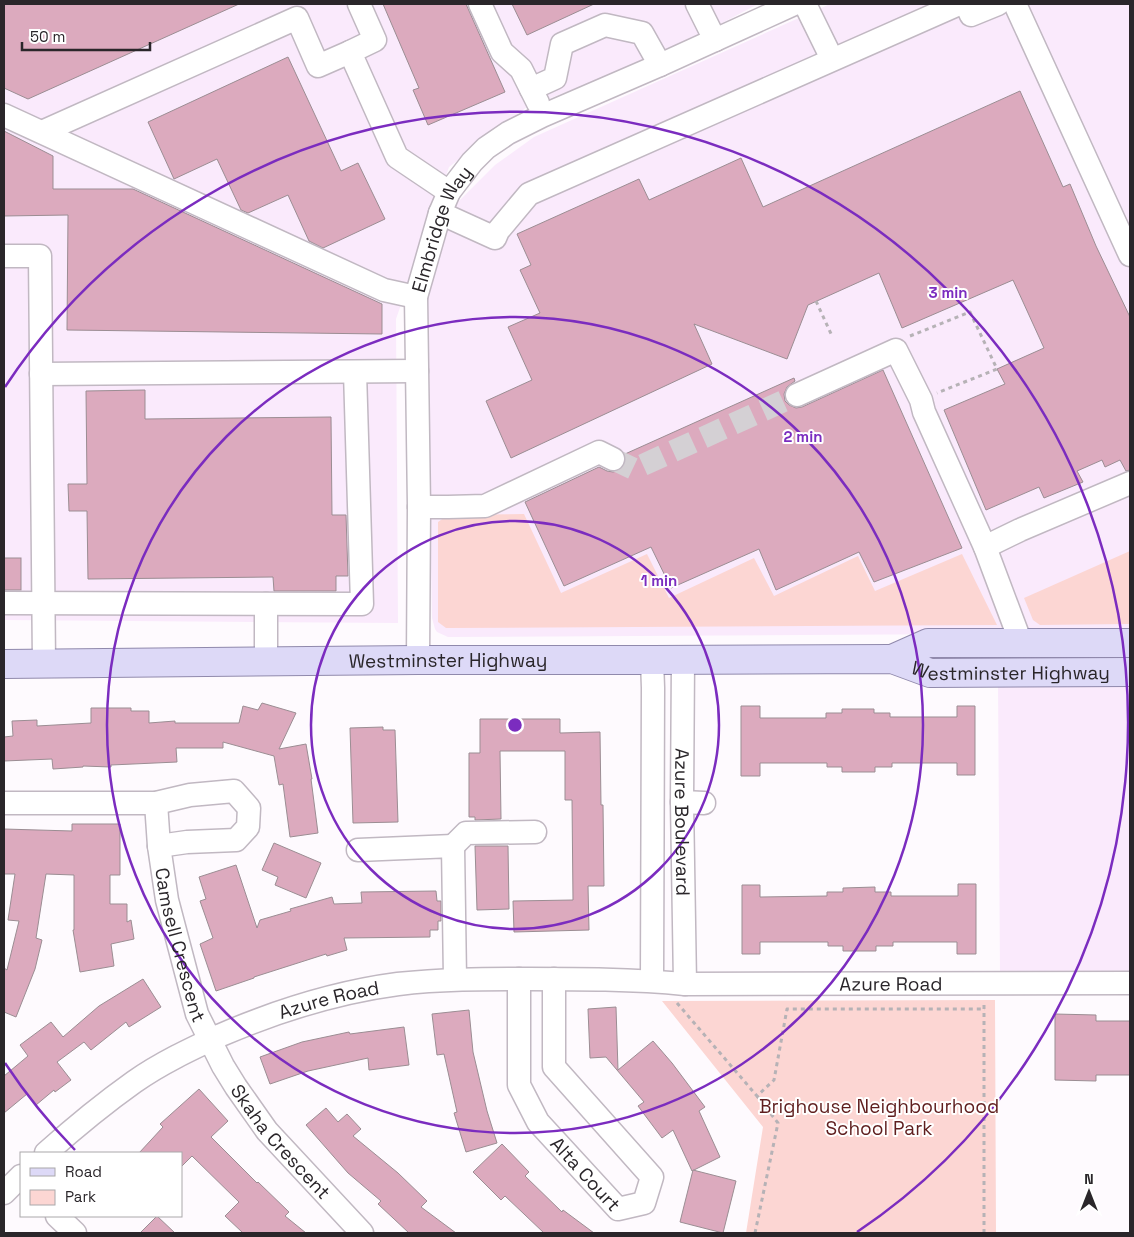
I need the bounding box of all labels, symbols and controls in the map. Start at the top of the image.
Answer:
scale bar [22,20,150,52]
text: 50 m [30,27,65,46]
street label: Elmbridge Way [406,161,478,295]
text: 3 min [929,283,967,302]
text: 2 min [784,427,822,446]
text: 1 min [641,571,677,590]
street label: Westminster Highway [349,648,547,674]
street label: Westminster Highway [908,655,1110,686]
centre of rings [506,716,524,734]
street label: Azure Boulevard [669,748,696,896]
street label: Camsell Crescent [149,866,211,1026]
street label: Azure Road [839,971,942,997]
street label: Azure Road [275,975,381,1025]
street label: Skaha Crescent [225,1079,336,1205]
park label: Brighouse Neighbourhood School Park [759,1094,999,1141]
street label: Alta Court [545,1132,626,1217]
legend [20,1152,182,1217]
text: Road [65,1162,102,1181]
north arrow [1064,1167,1114,1217]
text: N [1084,1170,1094,1188]
text: Park [65,1187,96,1206]

